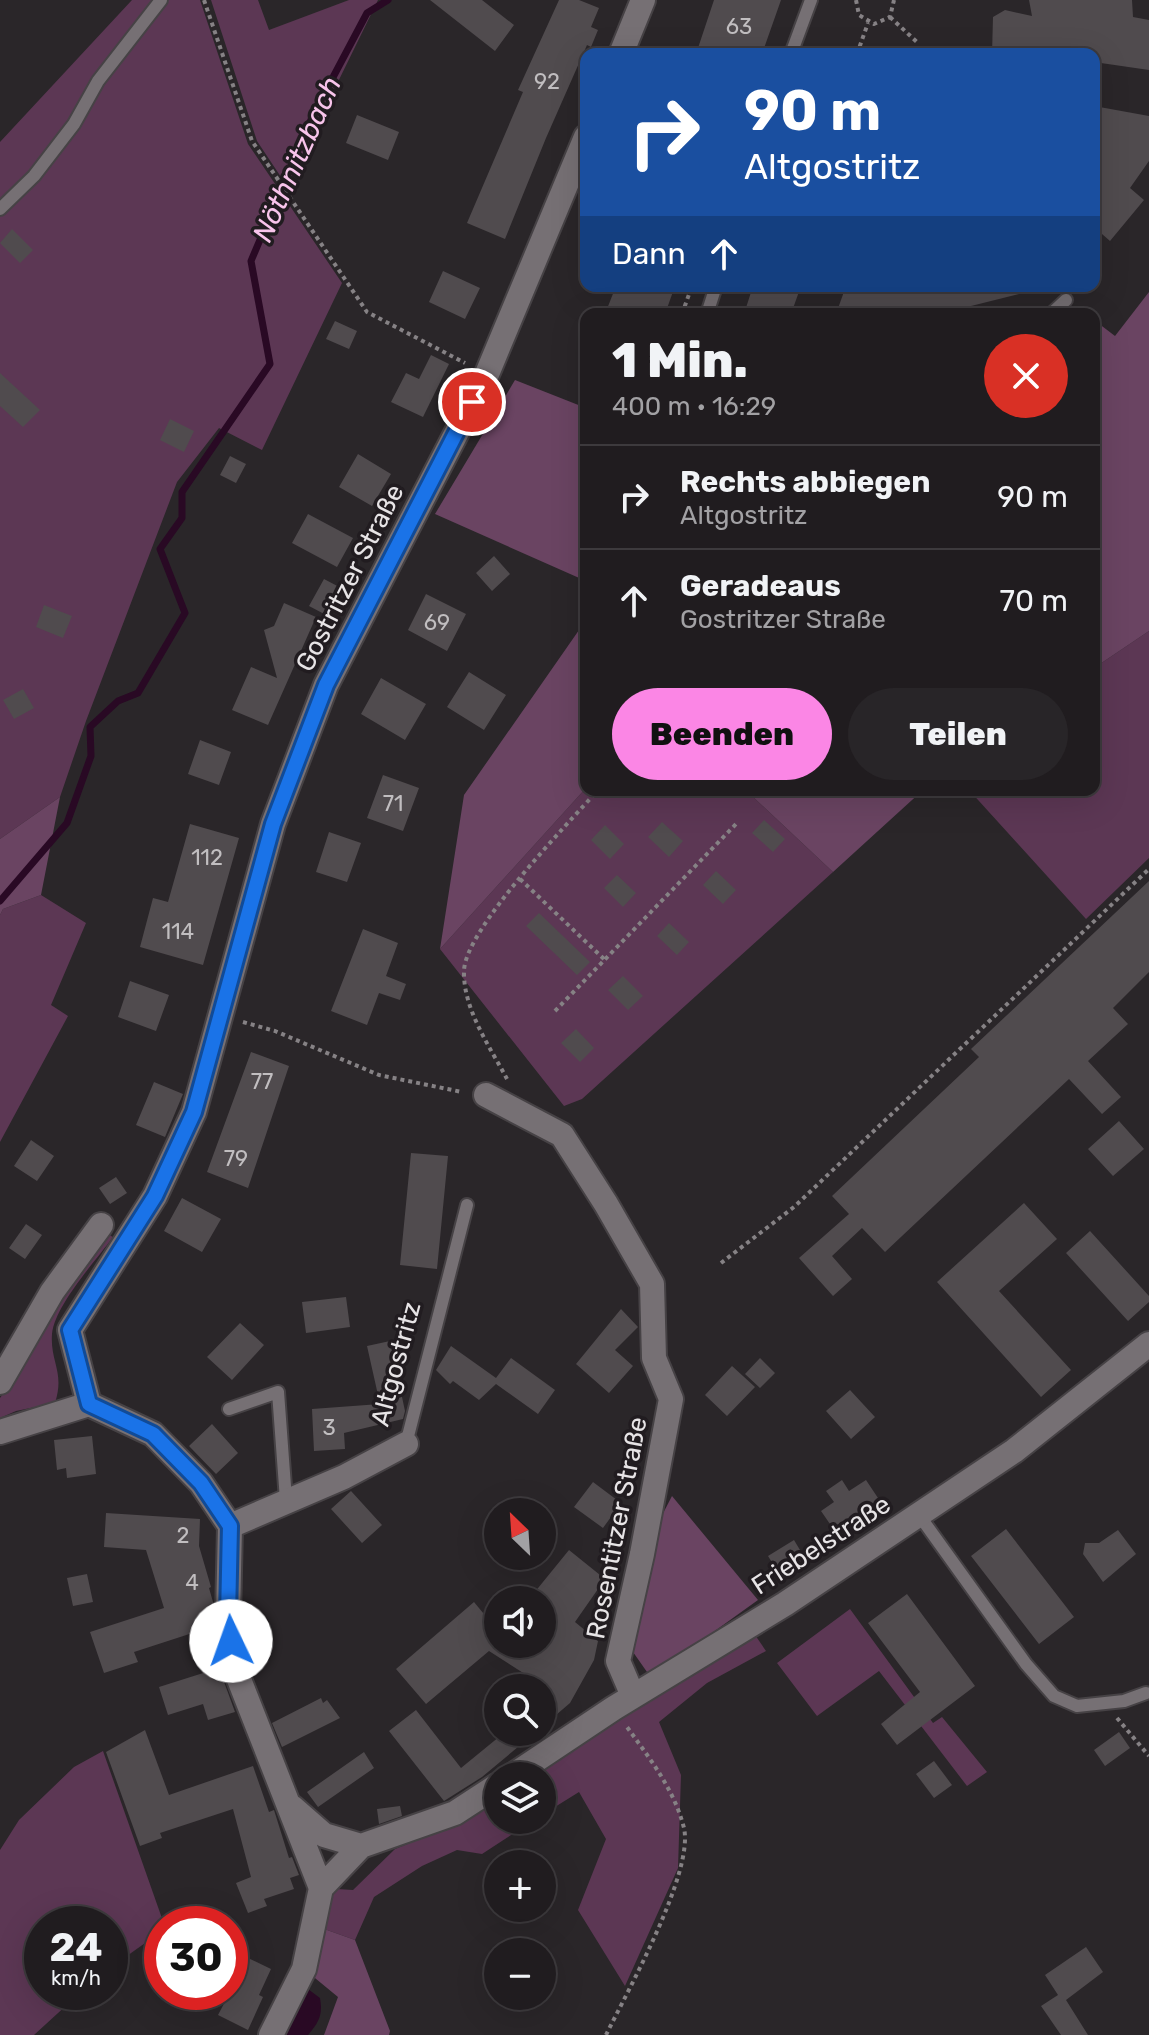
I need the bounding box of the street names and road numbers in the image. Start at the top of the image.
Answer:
street label: Gostritzer Straße [289,479,411,677]
street label: Altgostritz [365,1298,427,1430]
street label: Rosentitzer Straße [580,1414,654,1642]
street label: Friebelstraße [746,1489,896,1601]

